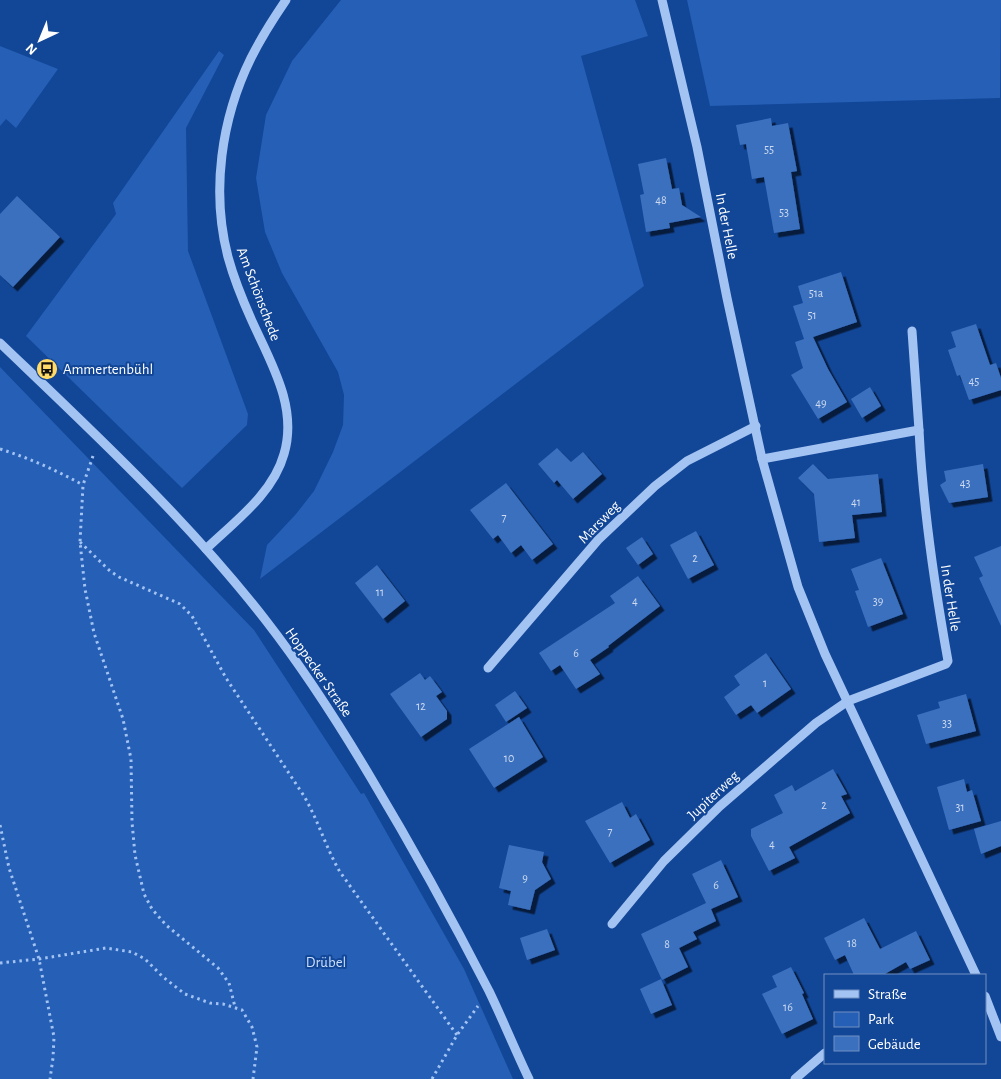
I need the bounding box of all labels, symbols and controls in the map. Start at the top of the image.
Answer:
north arrow [15,15,65,65]
text: N [23,40,40,57]
house number: 55 [764,143,774,155]
street label: In der Helle [713,192,740,261]
house number: 48 [655,194,667,206]
house number: 53 [779,206,789,218]
street label: Am Schönschede [234,245,283,343]
house number: 51a [809,287,824,299]
house number: 51 [807,309,817,321]
bus stop icon: Ammertenbühl [35,357,59,381]
place label: Ammertenbühl [63,362,153,377]
house number: 45 [969,375,979,387]
house number: 49 [815,397,827,409]
house number: 43 [960,477,970,489]
house number: 41 [851,496,861,508]
street label: Marsweg [576,498,624,547]
house number: 7 [501,511,507,523]
house number: 2 [692,552,698,564]
street label: In der Helle [938,564,963,633]
house number: 11 [376,586,384,598]
house number: 4 [632,595,638,607]
house number: 39 [873,595,884,607]
street label: Hoppecker Straße [282,625,355,720]
house number: 6 [573,647,579,659]
house number: 1 [763,677,767,689]
house number: 12 [416,700,426,712]
house number: 33 [942,717,952,729]
house number: 10 [504,752,514,764]
street label: Jupiterweg [685,768,742,823]
house number: 2 [821,799,827,811]
house number: 31 [955,801,965,813]
house number: 7 [607,825,613,837]
house number: 4 [769,838,775,850]
house number: 9 [522,872,528,884]
house number: 6 [713,879,719,891]
house number: 18 [847,937,857,949]
house number: 8 [664,938,670,950]
park label: Drübel [306,955,346,970]
legend [824,974,986,1064]
text: Straße [868,987,907,1002]
house number: 16 [783,1001,793,1013]
text: Park [868,1012,894,1027]
text: Gebäude [868,1037,921,1052]

